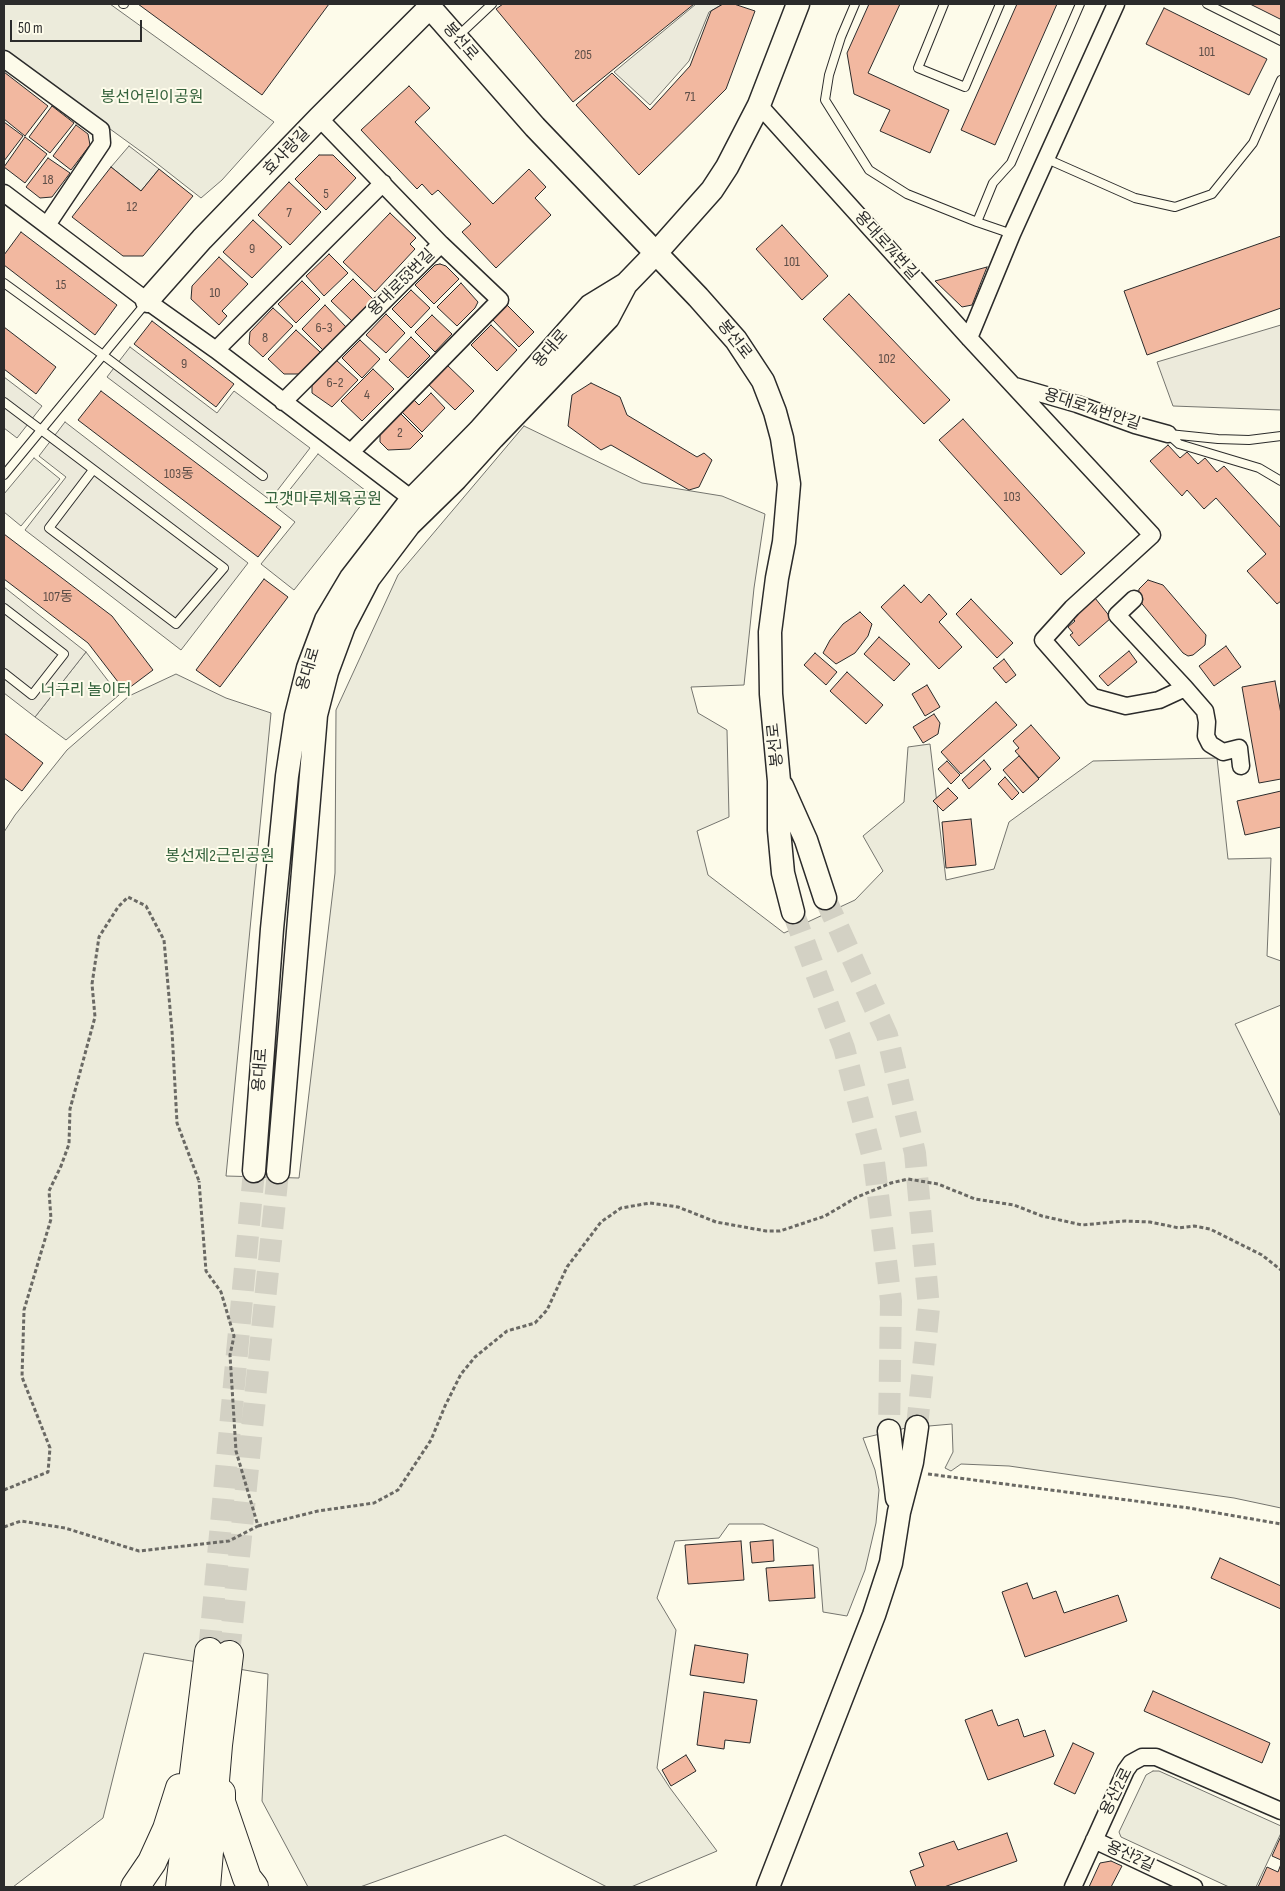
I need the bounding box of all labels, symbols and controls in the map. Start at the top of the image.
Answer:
scale bar [12,10,145,42]
text: 50 m [18,19,43,38]
street label: 봉선로 [438,19,482,65]
house number: 101 [1199,44,1215,60]
house number: 205 [574,47,592,63]
park label: 봉선어린이공원 [100,88,204,108]
house number: 71 [685,89,695,105]
street label: 효사랑길 [260,124,314,180]
house number: 18 [42,172,54,188]
house number: 5 [323,186,329,202]
house number: 12 [127,199,137,215]
house number: 7 [286,205,292,221]
street label: 용대로74번길 [850,208,922,284]
house number: 9 [249,241,255,257]
street label: 용대로53번길 [365,246,439,320]
house number: 101 [784,254,800,270]
house number: 15 [56,277,66,293]
house number: 10 [209,285,221,301]
street label: 봉선로 [713,317,755,363]
house number: 6-3 [315,320,333,336]
street label: 용대로 [529,326,573,372]
house number: 8 [262,330,268,346]
house number: 102 [879,351,895,367]
house number: 9 [181,356,187,372]
house number: 6-2 [326,375,344,391]
street label: 용대로74번안길 [1041,385,1143,435]
house number: 4 [364,387,370,403]
house number: 2 [397,425,403,441]
house number: 103동 [164,466,194,482]
house number: 103 [1003,489,1021,505]
park label: 고갯마루체육공원 [264,490,382,510]
house number: 107동 [43,589,73,605]
street label: 용대로 [293,645,325,693]
park label: 너구리 놀이터 [41,681,131,701]
street label: 봉선로 [764,722,788,768]
park label: 봉선제2근린공원 [165,847,275,867]
street label: 용대로 [250,1047,272,1093]
street label: 용산2로 [1097,1765,1137,1819]
street label: 용산2길 [1103,1838,1157,1876]

